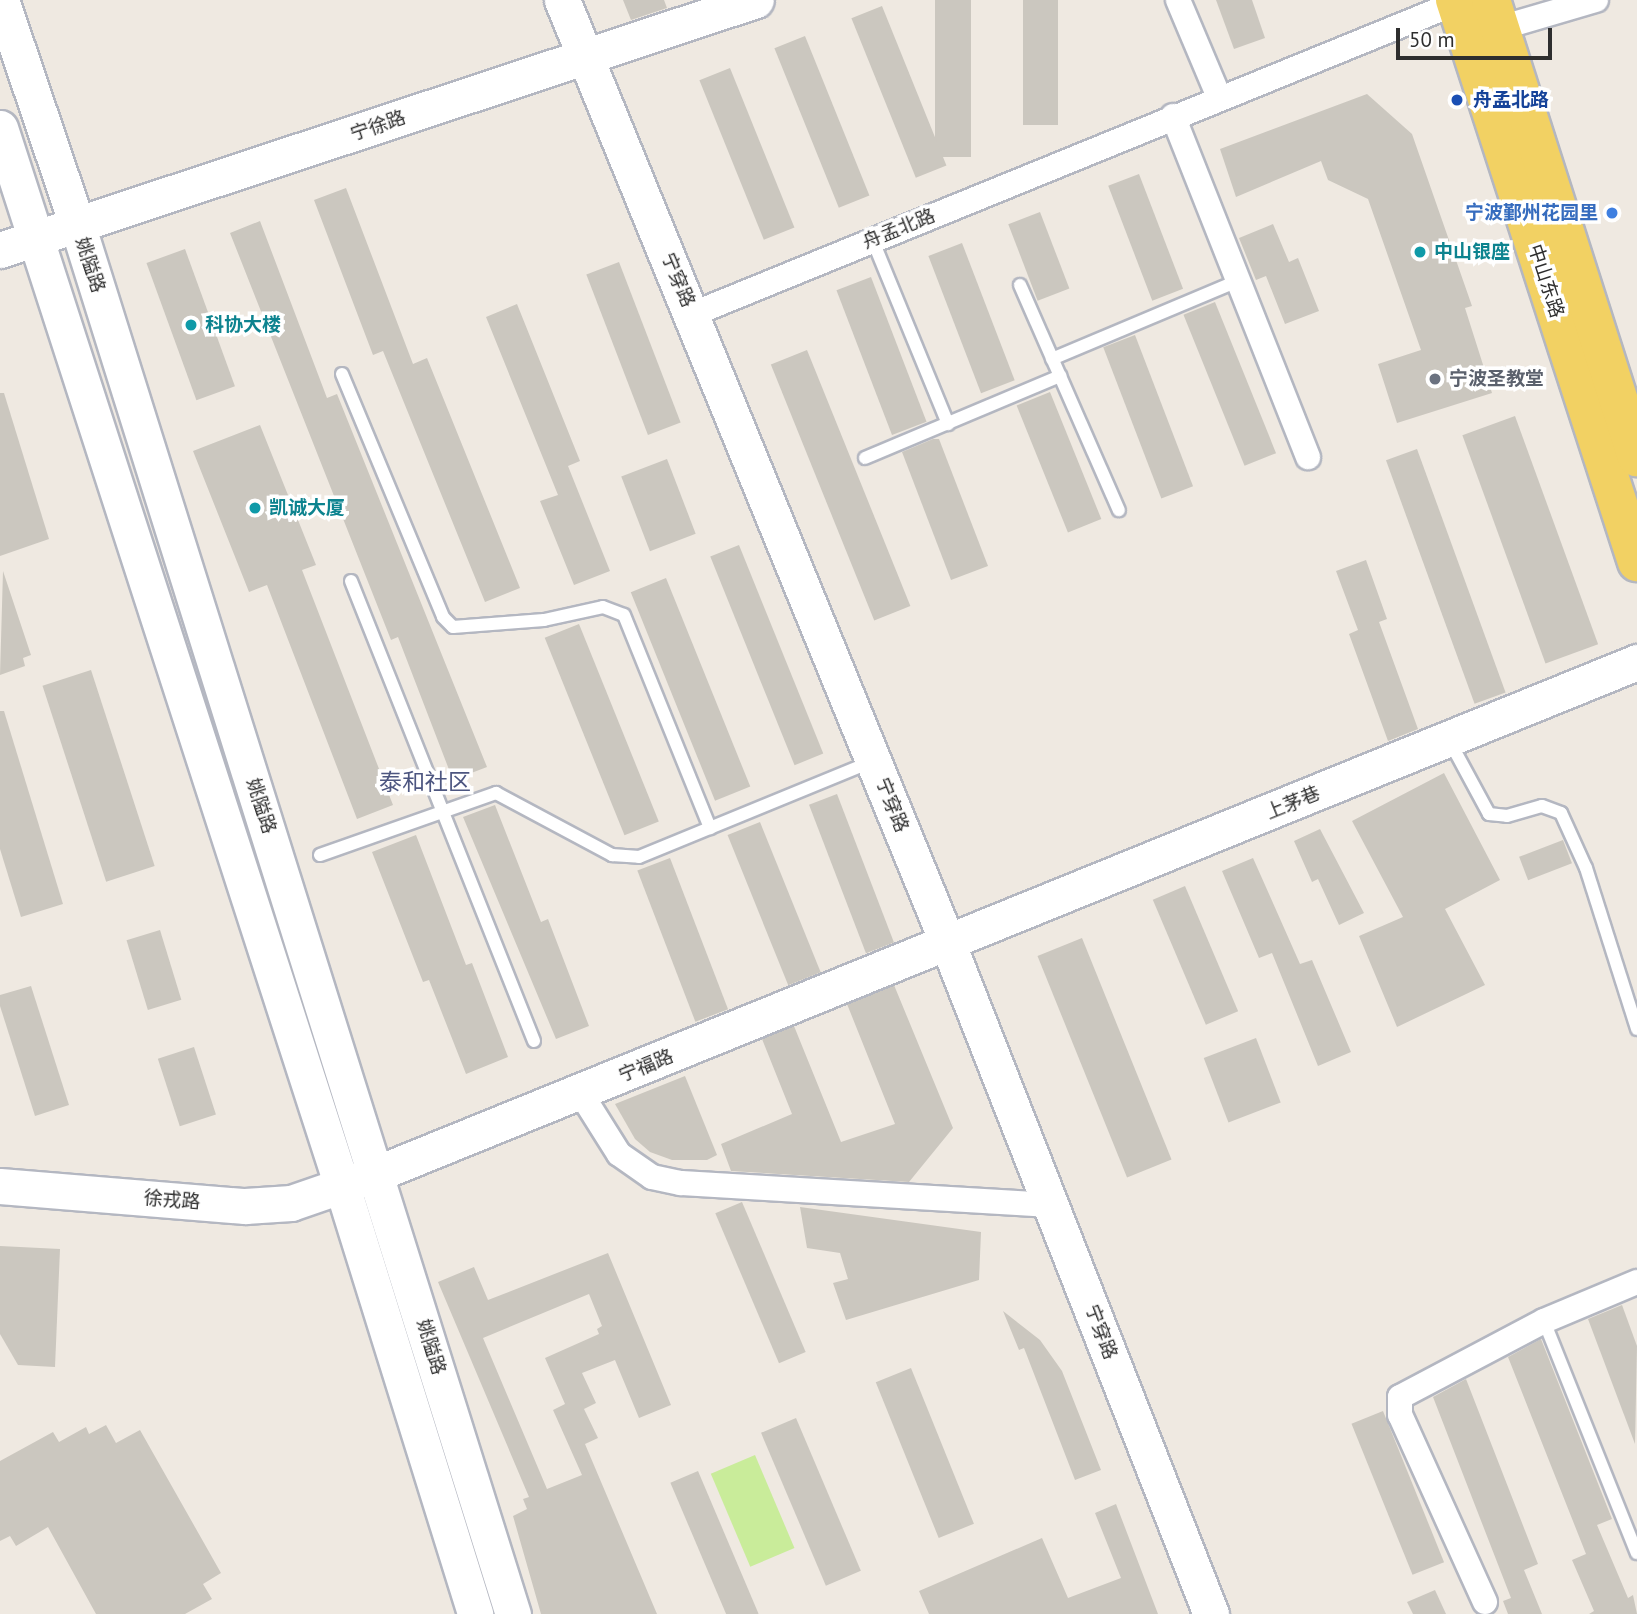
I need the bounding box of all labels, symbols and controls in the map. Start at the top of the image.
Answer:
scale bar [1399,14,1555,58]
text: 50 m [1409,26,1455,53]
place label: 舟孟北路 [1473,89,1549,111]
marker: 舟孟北路 [1447,90,1467,110]
street label: 宁徐路 [347,106,409,146]
place label: 宁波鄞州花园里 [1465,202,1598,224]
street label: 舟孟北路 [859,204,939,254]
marker: 宁波鄞州花园里 [1604,205,1620,221]
street label: 姚隘路 [70,234,110,296]
place label: 中山银座 [1434,241,1510,263]
street label: 中山东路 [1523,241,1569,321]
marker: 中山银座 [1412,244,1428,260]
street label: 宁穿路 [656,249,700,311]
place label: 科协大楼 [205,314,281,336]
marker: 科协大楼 [183,317,199,333]
place label: 宁波圣教堂 [1449,368,1544,390]
marker: 宁波圣教堂 [1427,371,1443,387]
place label: 凯诚大厦 [269,497,345,519]
marker: 凯诚大厦 [247,500,263,516]
district label: 泰和社区 [379,768,471,796]
street label: 宁穿路 [871,774,913,836]
street label: 姚隘路 [241,775,281,837]
street label: 上茅巷 [1262,782,1324,824]
street label: 宁福路 [615,1045,677,1087]
street label: 徐戎路 [143,1186,201,1214]
street label: 宁穿路 [1080,1301,1122,1363]
street label: 姚隘路 [412,1316,450,1378]

